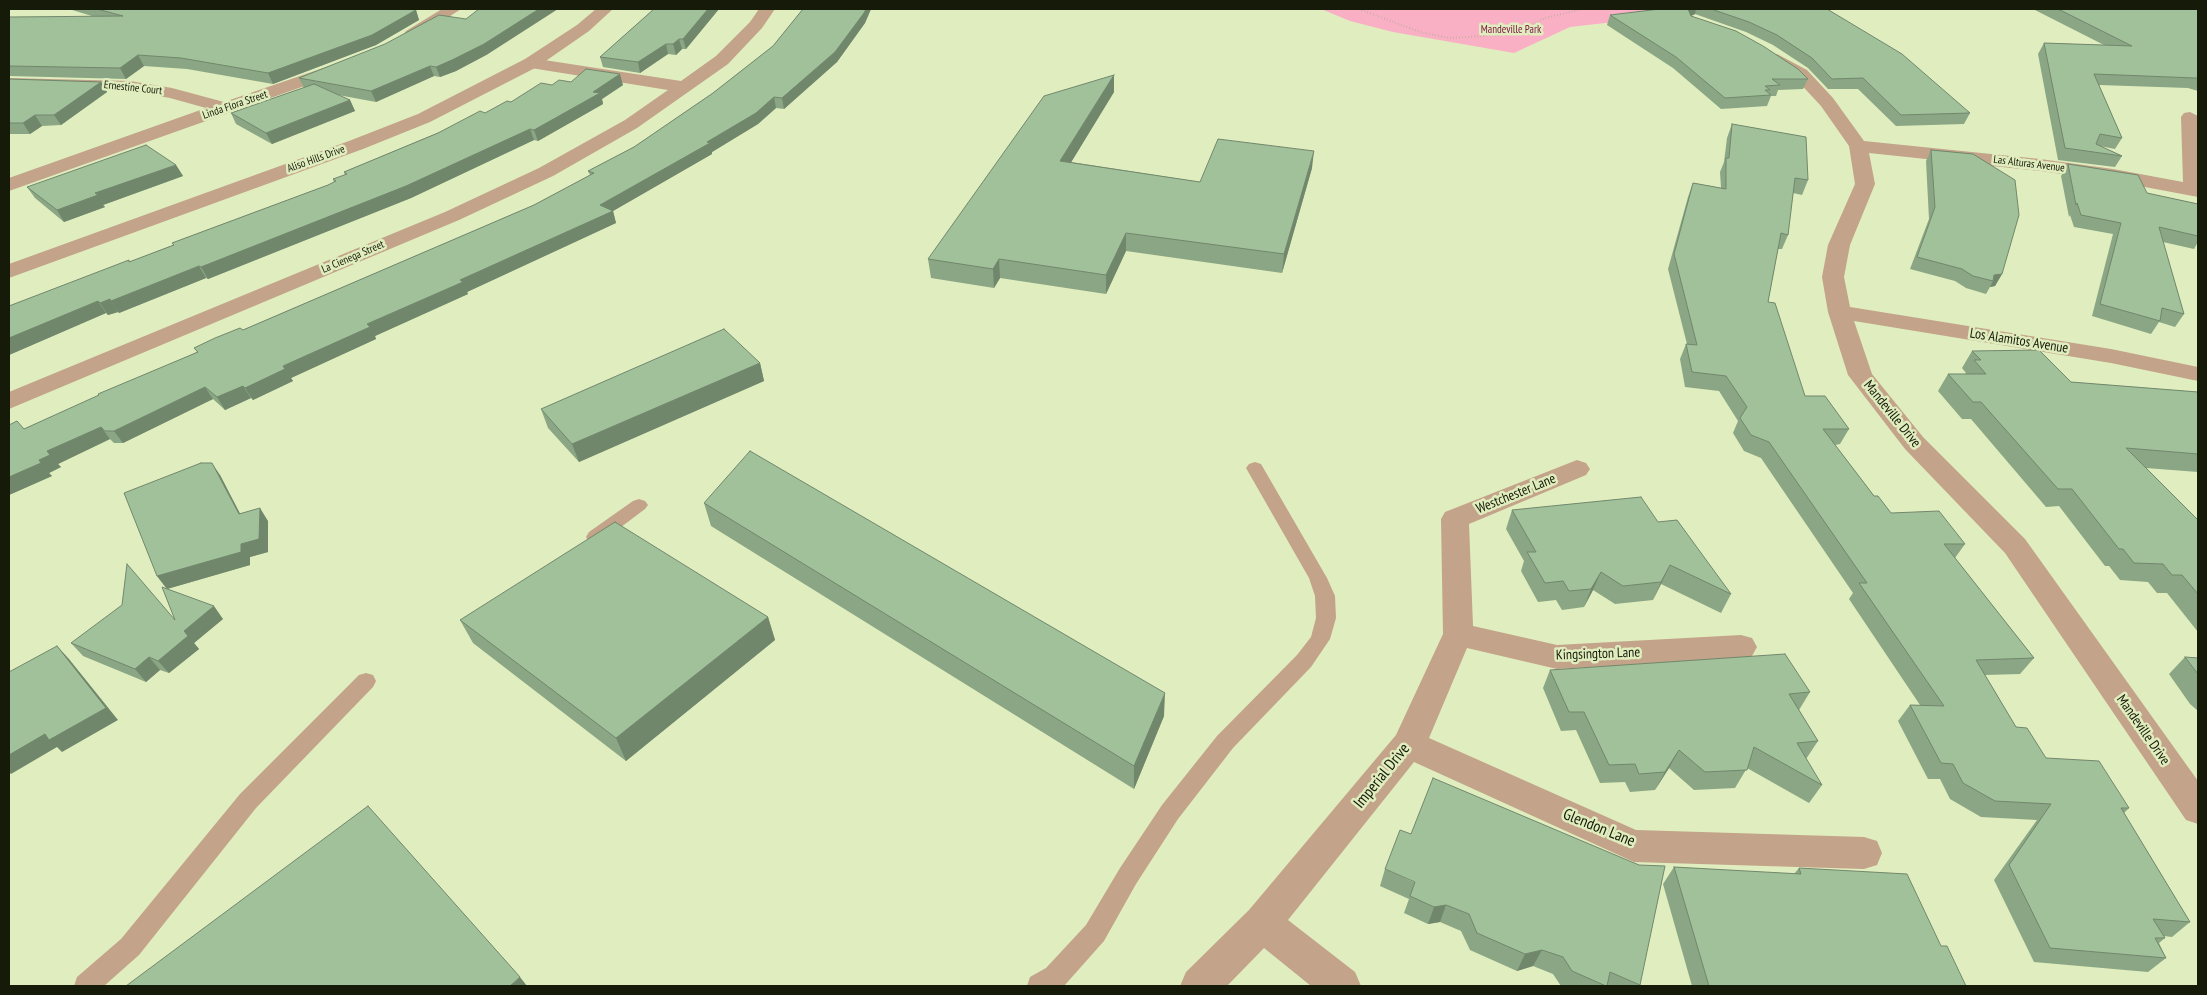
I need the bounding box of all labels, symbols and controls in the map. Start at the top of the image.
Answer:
park label: Mandeville Park [1481,23,1541,37]
street label: Ernestine Court [103,78,163,98]
street label: Linda Flora Street [201,88,269,122]
street label: Aliso Hills Drive [285,142,347,176]
street label: Las Alturas Avenue [1993,153,2065,175]
street label: La Cienega Street [320,238,386,276]
street label: Los Alamitos Avenue [1969,325,2069,357]
street label: Mandeville Drive [1860,377,1924,451]
street label: Westchester Lane [1474,470,1558,518]
street label: Kingsington Lane [1556,644,1640,664]
street label: Mandeville Drive [2113,692,2173,768]
street label: Imperial Drive [1350,740,1414,812]
street label: Glendon Lane [1560,805,1638,851]

